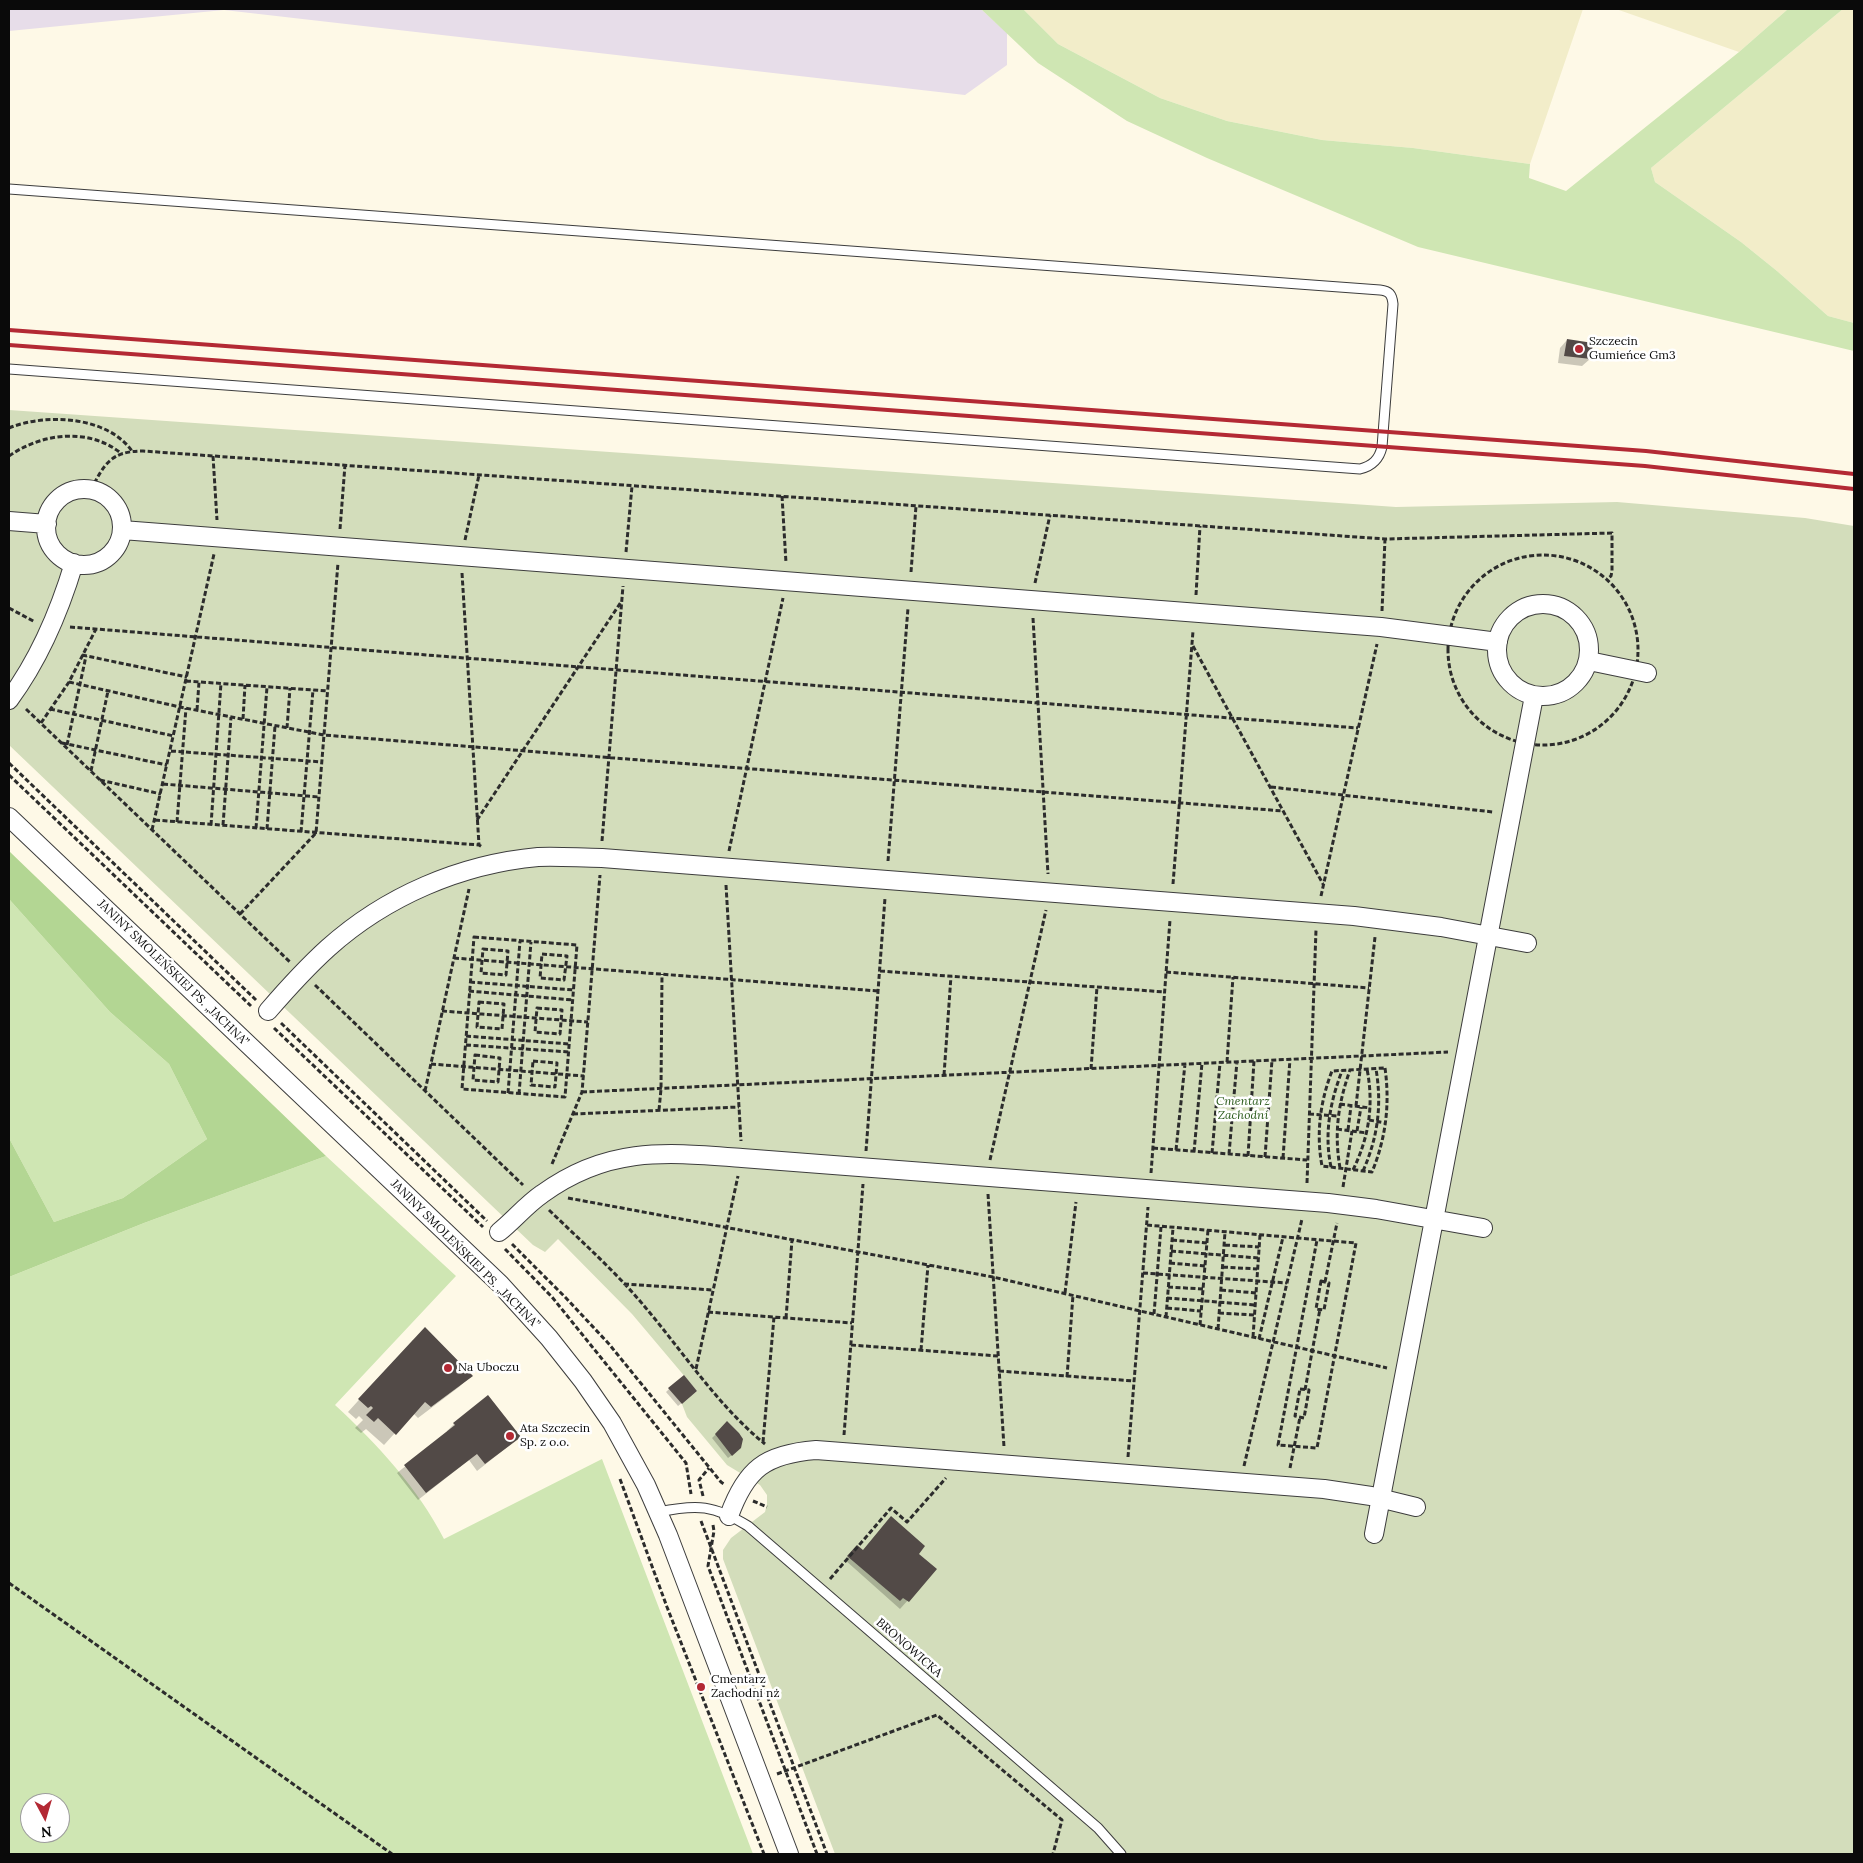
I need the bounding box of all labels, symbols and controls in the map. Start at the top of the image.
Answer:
place label: Szczecin Gumieńce Gm3 [1589,335,1676,363]
marker: Szczecin Gumieńce Gm3 [1573,343,1585,355]
street label: JANINY SMOLEŃSKIEJ PS. „JACHNA” [94,897,252,1049]
park label: Cmentarz Zachodni [1216,1095,1270,1123]
street label: JANINY SMOLEŃSKIEJ PS. „JACHNA” [388,1177,542,1331]
place label: Na Uboczu [458,1361,519,1375]
marker: Na Uboczu [442,1362,454,1374]
place label: Ata Szczecin Sp. z o.o. [520,1422,590,1450]
marker: Ata Szczecin Sp. z o.o. [504,1430,516,1442]
street label: BRONOWICKA [873,1615,945,1681]
place label: Cmentarz Zachodni nż [711,1673,780,1701]
marker: Cmentarz Zachodni nż [695,1681,707,1693]
north arrow [20,1793,70,1843]
text: N [40,1822,53,1841]

